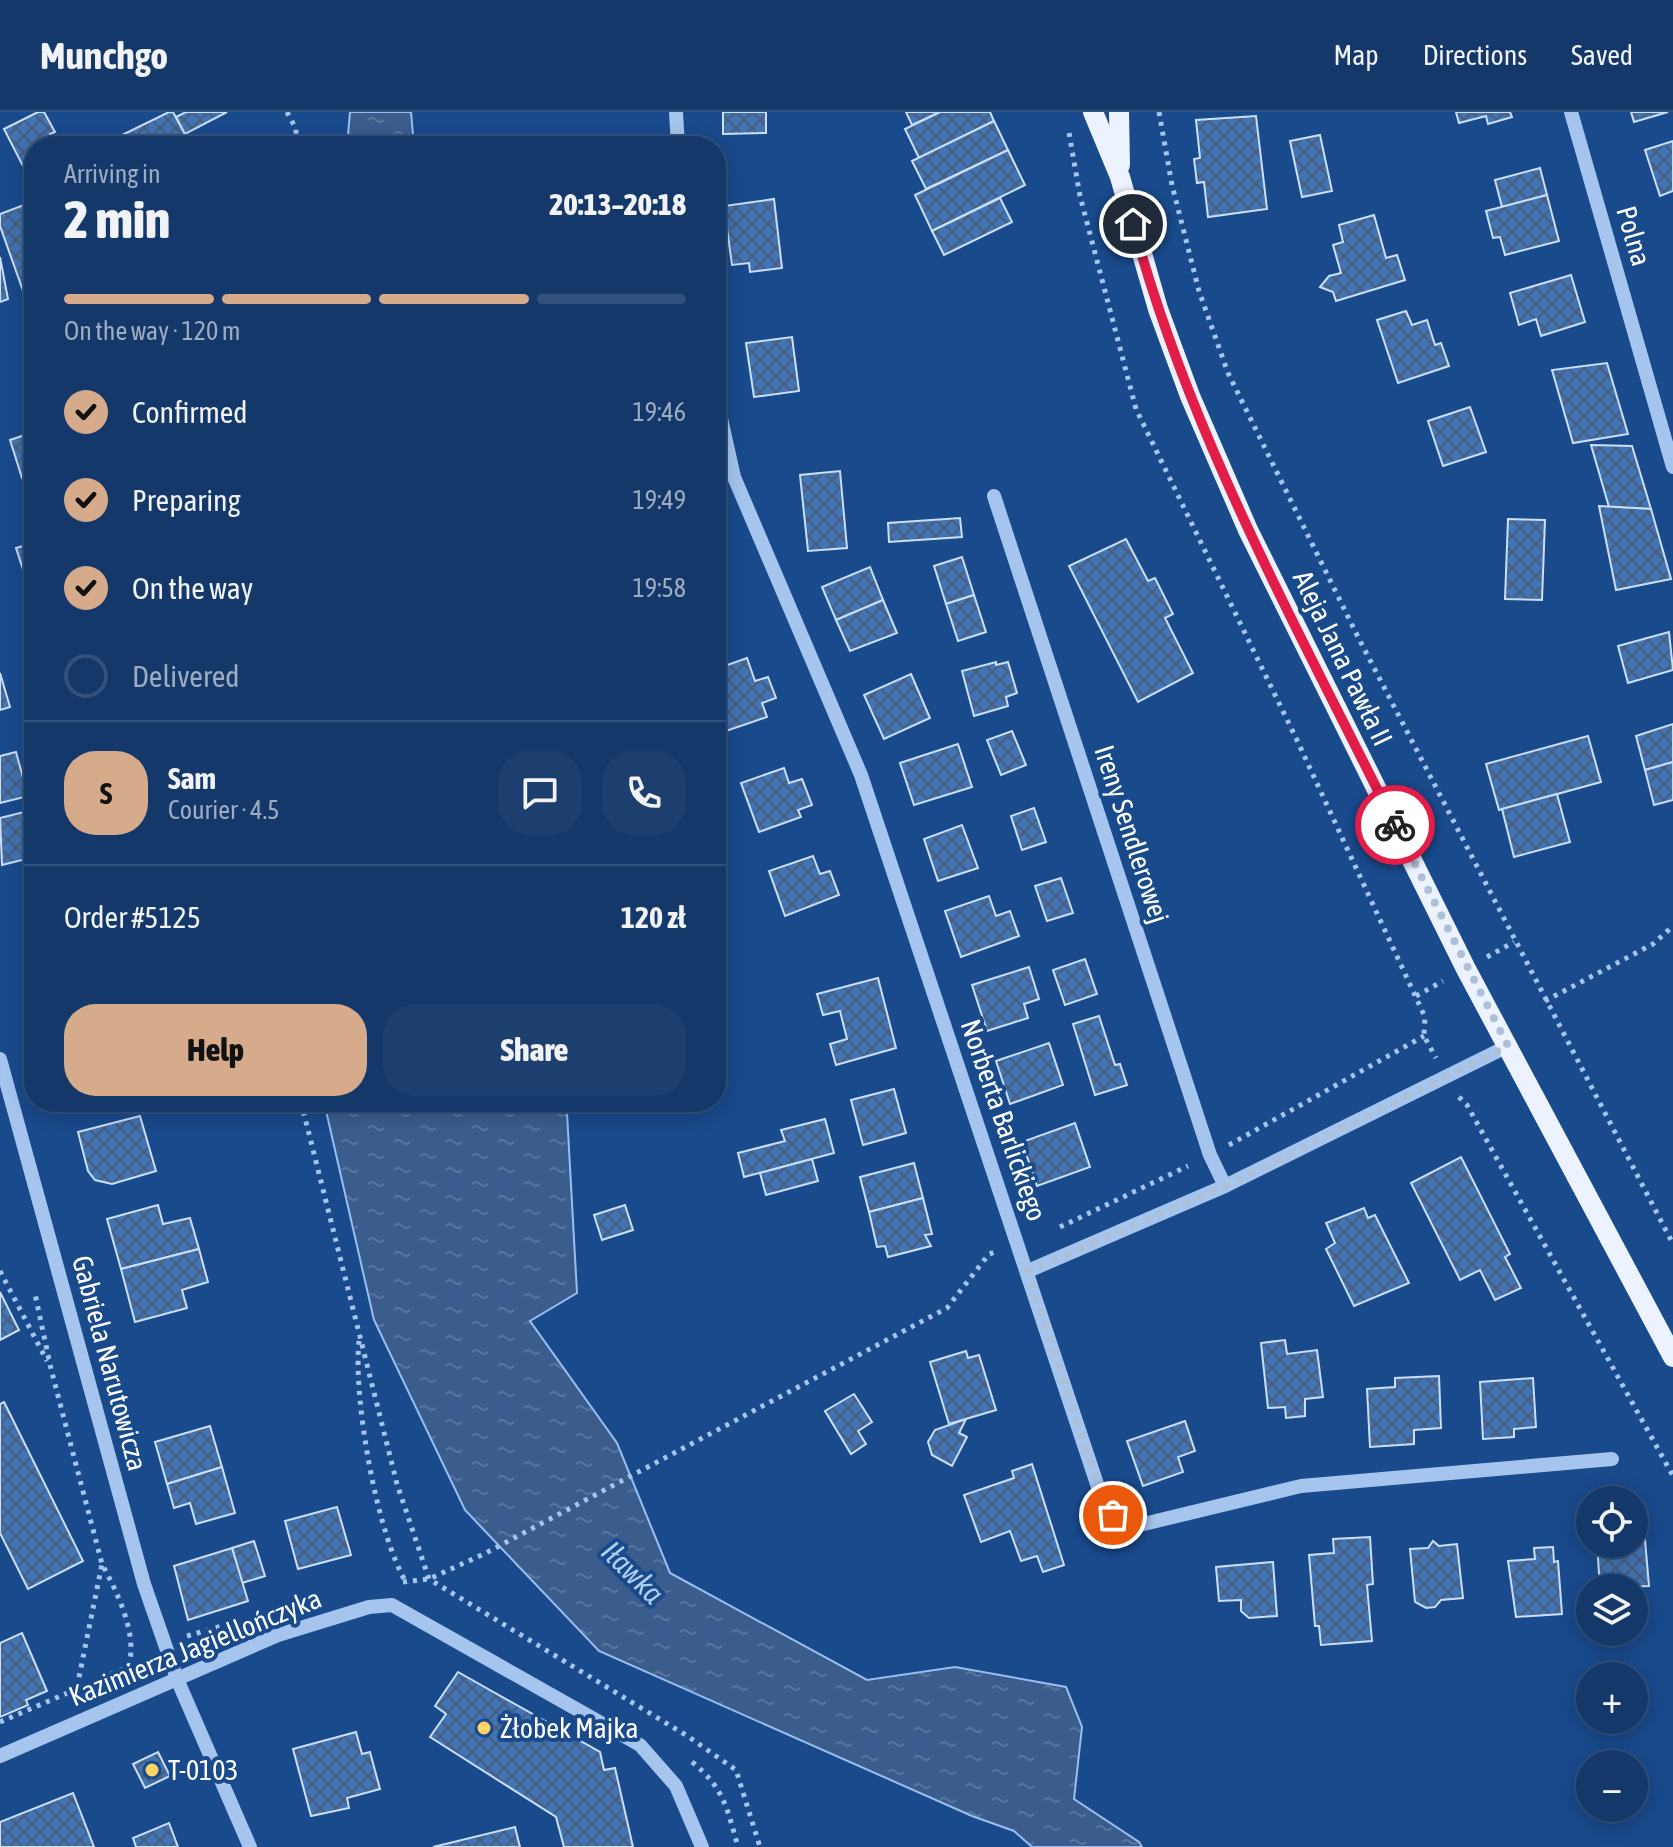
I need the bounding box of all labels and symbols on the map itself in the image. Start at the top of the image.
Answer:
pin [1099,190,1167,258]
street label: Polna [1610,202,1658,270]
street label: Aleja Jana Pawła II [1287,565,1399,751]
street label: Ireny Sendlerowej [1088,741,1176,927]
courier [1355,785,1435,865]
street label: Norberta Barlickiego [955,1015,1053,1225]
street label: Gabriela Narutowicza [66,1252,154,1474]
pin [1079,1481,1147,1549]
water label: Iławka [595,1534,671,1610]
street label: Kazimierza Jagiellończyka [64,1582,326,1712]
place label: Żłobek Majka [500,1712,639,1744]
marker: Żłobek Majka [475,1719,493,1737]
place label: T-0103 [168,1754,239,1786]
marker: T-0103 [143,1761,161,1779]

